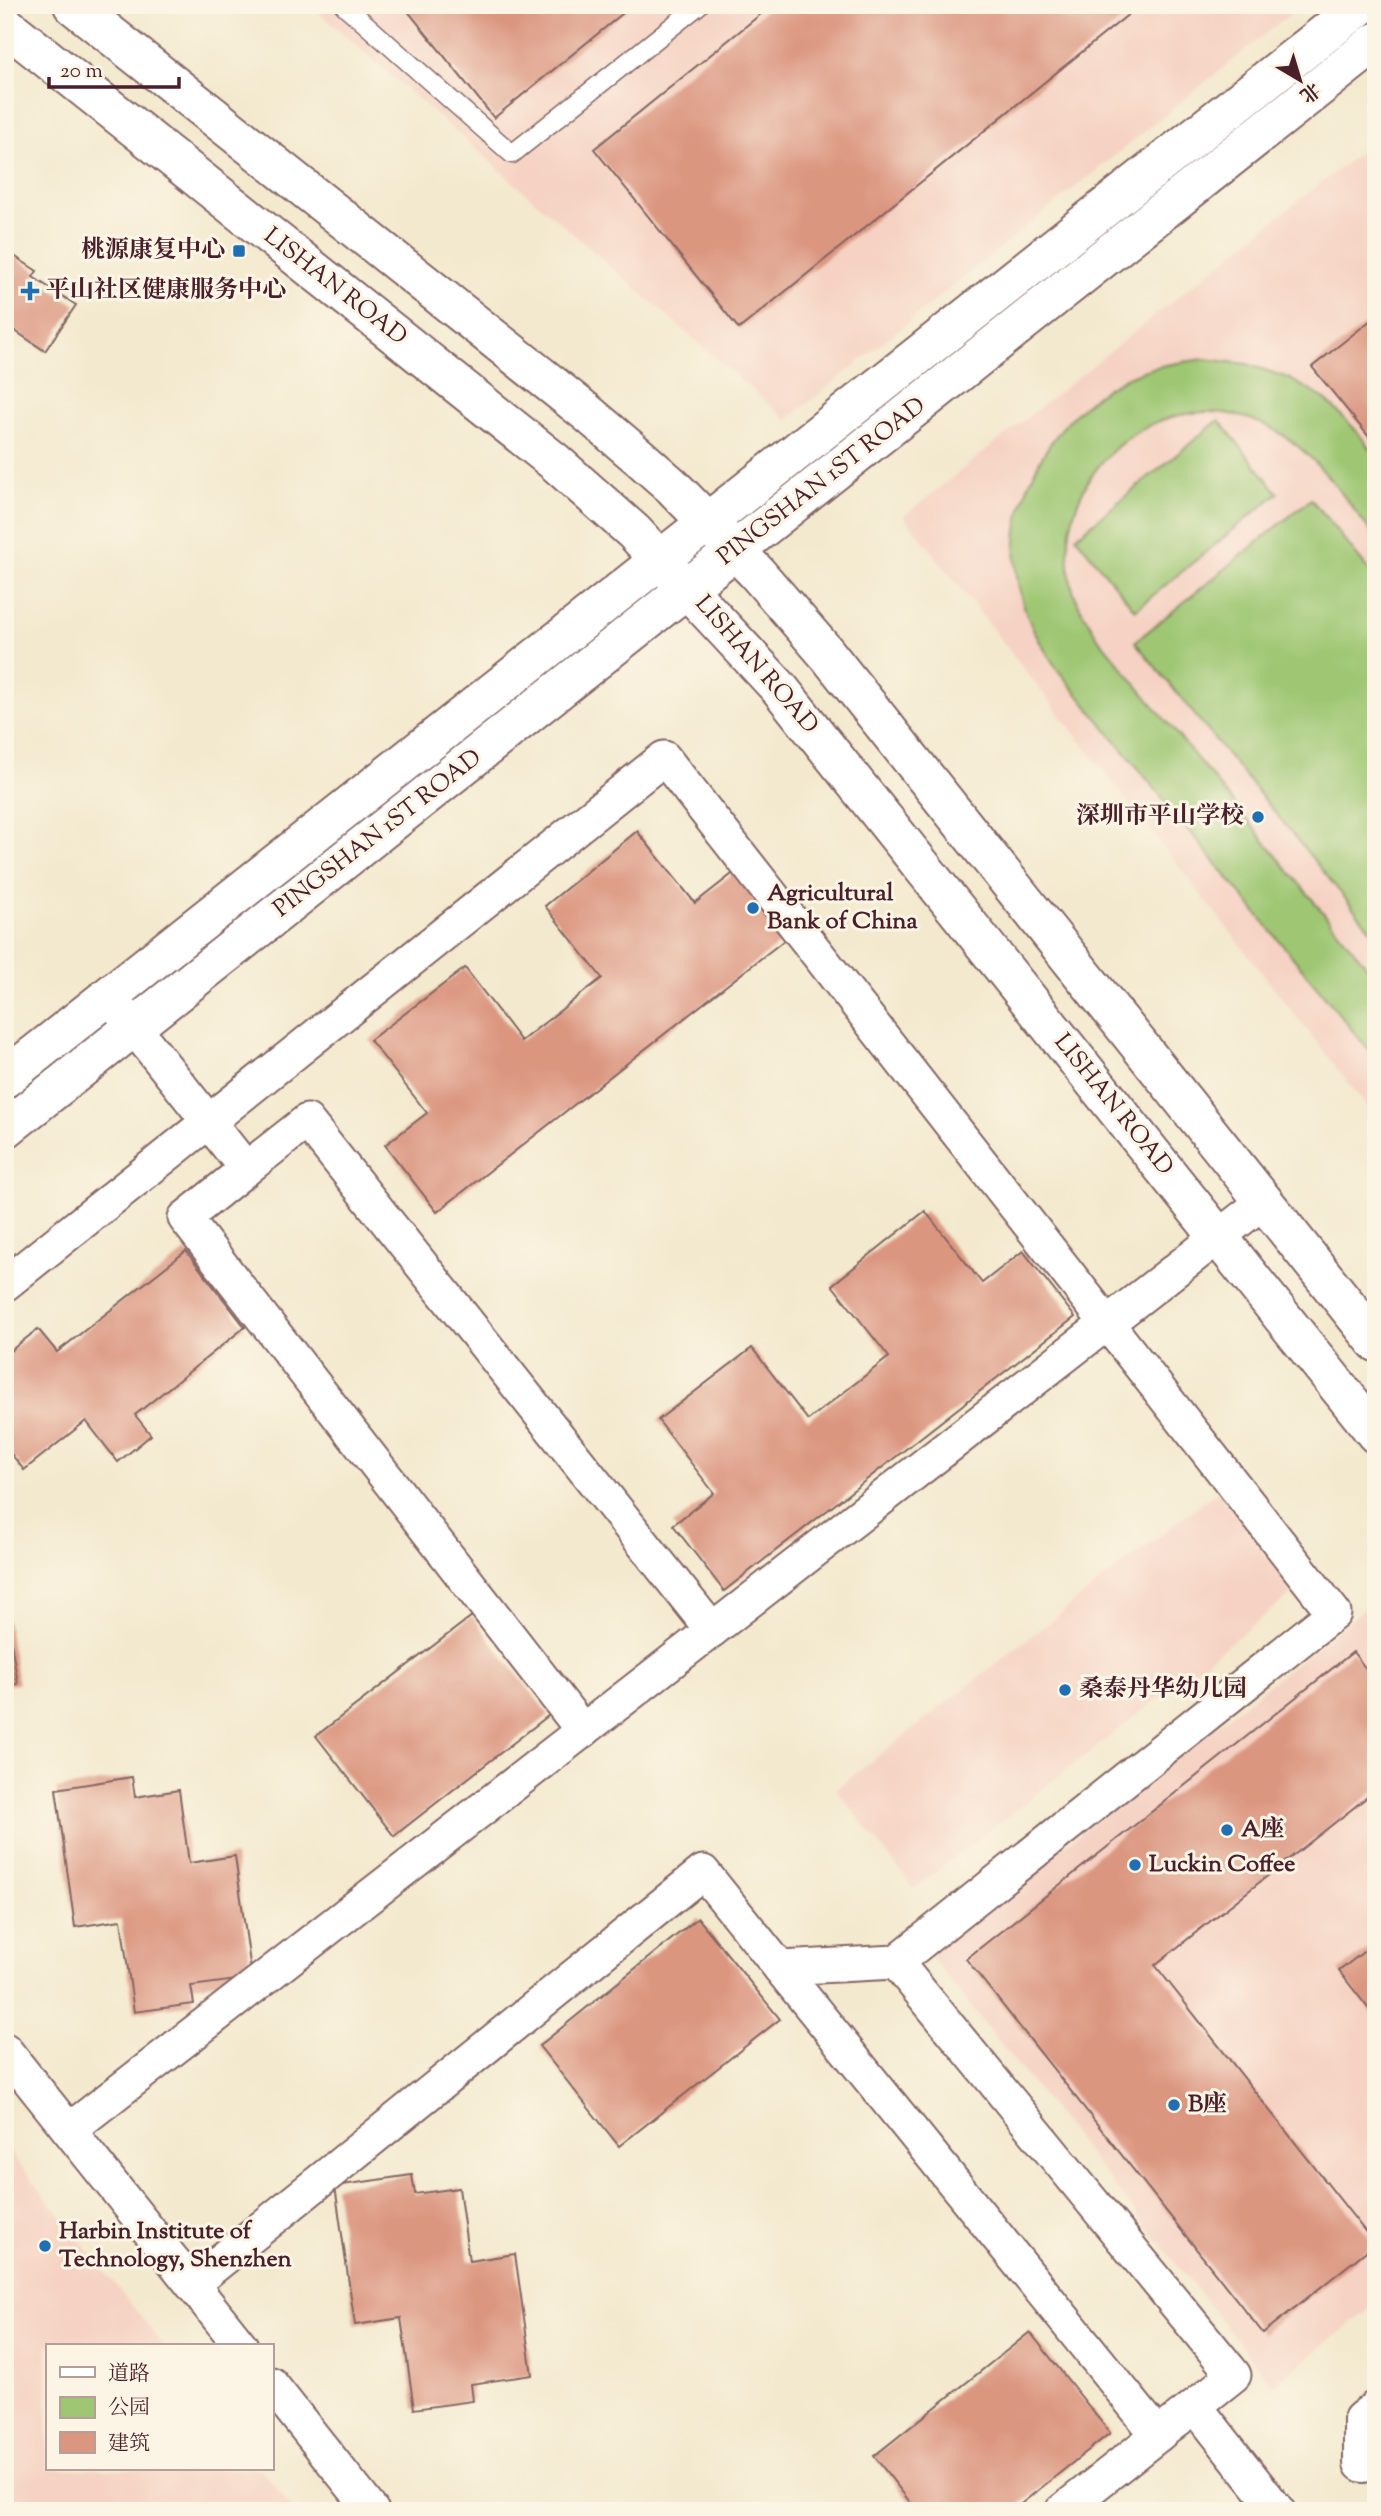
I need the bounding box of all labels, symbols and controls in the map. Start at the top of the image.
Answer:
scale bar [49,46,178,90]
north arrow [1266,46,1336,116]
text: 20 m [60,57,103,87]
text: 北 [1293,75,1325,108]
street label: LISHAN ROAD [256,220,414,354]
place label: 桃源康复中心 [81,234,225,268]
marker: 桃源康复中心 [231,243,247,259]
place label: 平山社区健康服务中心 [46,274,286,308]
marker: 平山社区健康服务中心 [20,281,40,301]
street label: PINGSHAN 1ST ROAD [711,390,933,574]
street label: LISHAN ROAD [686,588,826,742]
street label: PINGSHAN 1ST ROAD [267,742,489,926]
place label: 深圳市平山学校 [1076,800,1244,834]
marker: 深圳市平山学校 [1250,809,1266,825]
place label: Agricultural Bank of China [767,877,919,939]
marker: Agricultural Bank of China [745,900,761,916]
street label: LISHAN ROAD [1045,1027,1181,1183]
place label: 桑泰丹华幼儿园 [1079,1673,1247,1707]
marker: 桑泰丹华幼儿园 [1057,1682,1073,1698]
place label: A座 [1241,1813,1285,1847]
marker: A座 [1219,1822,1235,1838]
place label: Luckin Coffee [1149,1848,1295,1882]
marker: Luckin Coffee [1127,1857,1143,1873]
place label: B座 [1188,2088,1227,2122]
marker: B座 [1166,2097,1182,2113]
place label: Harbin Institute of Technology, Shenzhen [59,2215,293,2277]
marker: Harbin Institute of Technology, Shenzhen [37,2238,53,2254]
legend [46,2344,273,2470]
text: 道路 [108,2360,150,2390]
text: 公园 [108,2394,150,2424]
text: 建筑 [108,2430,150,2460]

